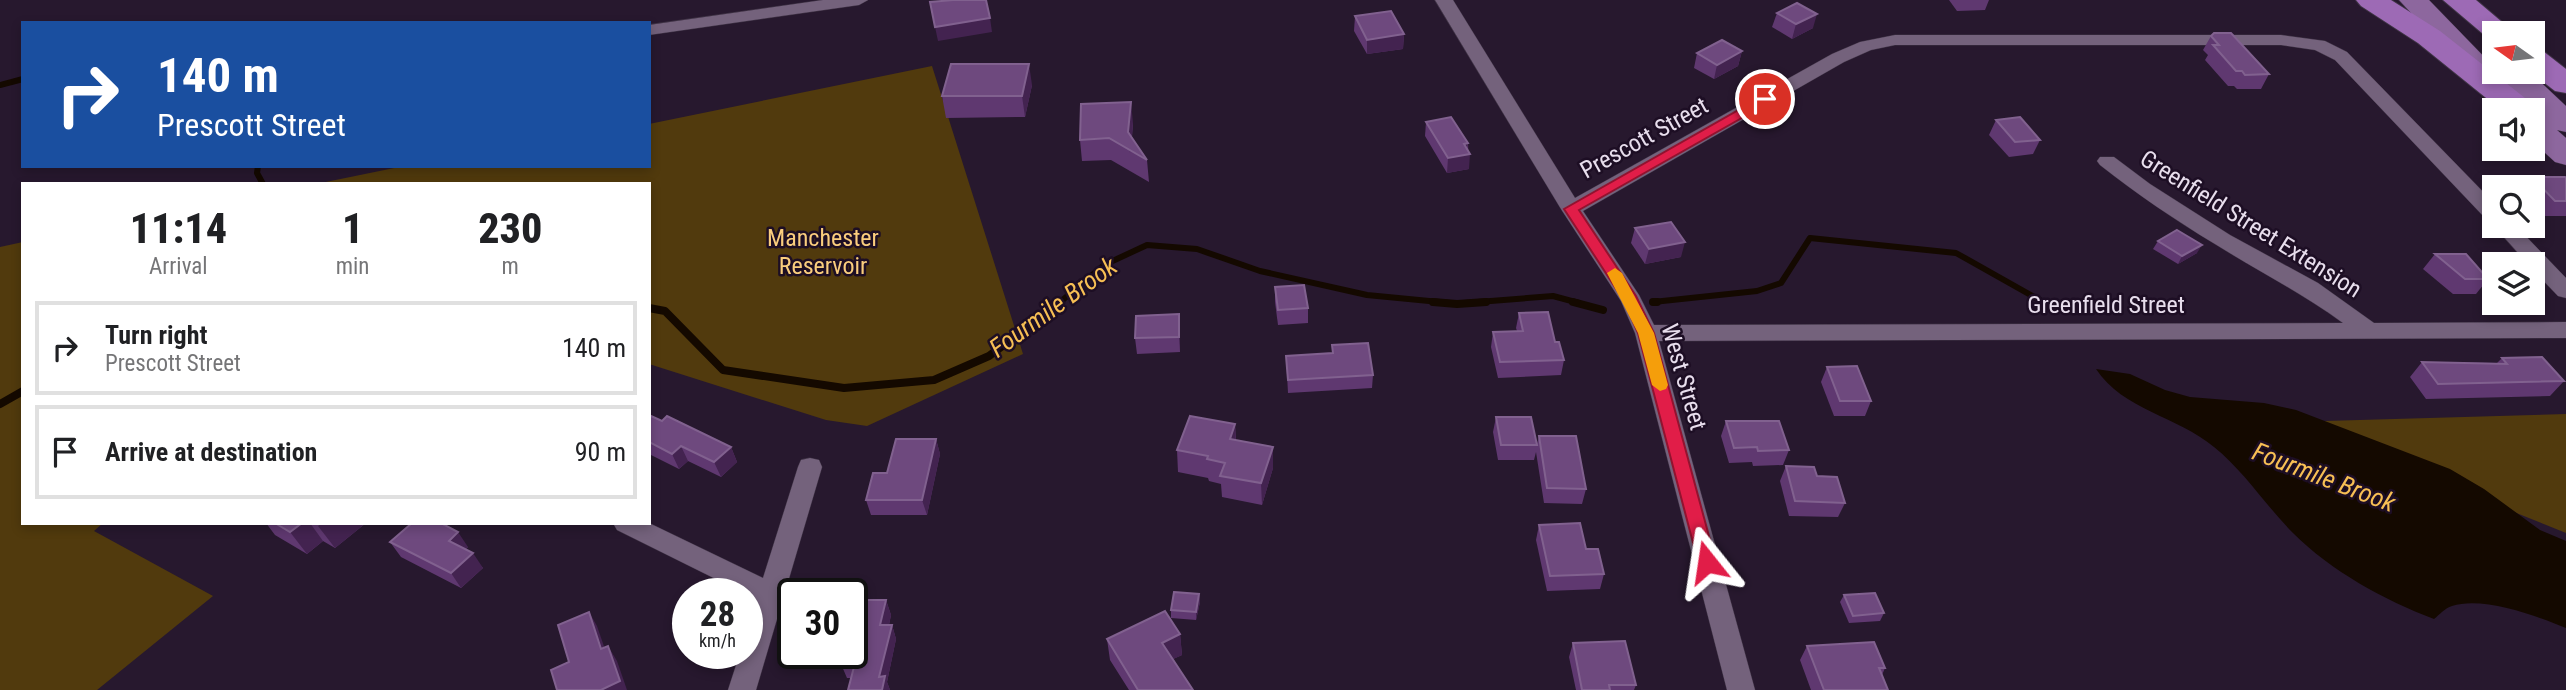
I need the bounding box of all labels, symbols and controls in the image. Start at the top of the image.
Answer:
north arrow [2482,21,2544,84]
map controls [2482,21,2545,315]
text: 140 m [157,47,279,104]
icon: right [42,49,133,140]
pin [1735,69,1795,129]
icon: arrive [1746,80,1784,118]
street label: Prescott Street [1575,91,1713,185]
button: sound [2482,98,2545,161]
text: Prescott Street [157,106,346,144]
street label: Greenfield Street Extension [2135,144,2367,304]
button: search [2482,175,2545,238]
text: 11:14 [130,204,227,253]
text: 1 [342,204,363,253]
text: 230 [478,204,542,253]
park label: Manchester Reservoir [767,224,879,280]
water label: Fourmile Brook [983,250,1123,363]
button: layers [2482,252,2545,315]
text: Arrival [149,253,208,280]
text: min [336,253,369,280]
text: m [502,253,519,280]
street label: Greenfield Street [2027,291,2185,319]
text: Turn right [105,320,207,350]
street label: West Street [1656,321,1712,433]
icon: right [46,329,84,367]
text: 140 m [562,333,626,363]
text: Prescott Street [105,350,241,377]
icon: arrive [46,433,84,471]
water label: Fourmile Brook [2248,436,2400,518]
text: Arrive at destination [105,437,317,467]
text: 90 m [575,437,626,467]
position arrow [1670,525,1744,599]
speed limit sign: 30 [777,578,868,669]
text: 28 [700,594,735,635]
text: km/h [699,630,736,651]

